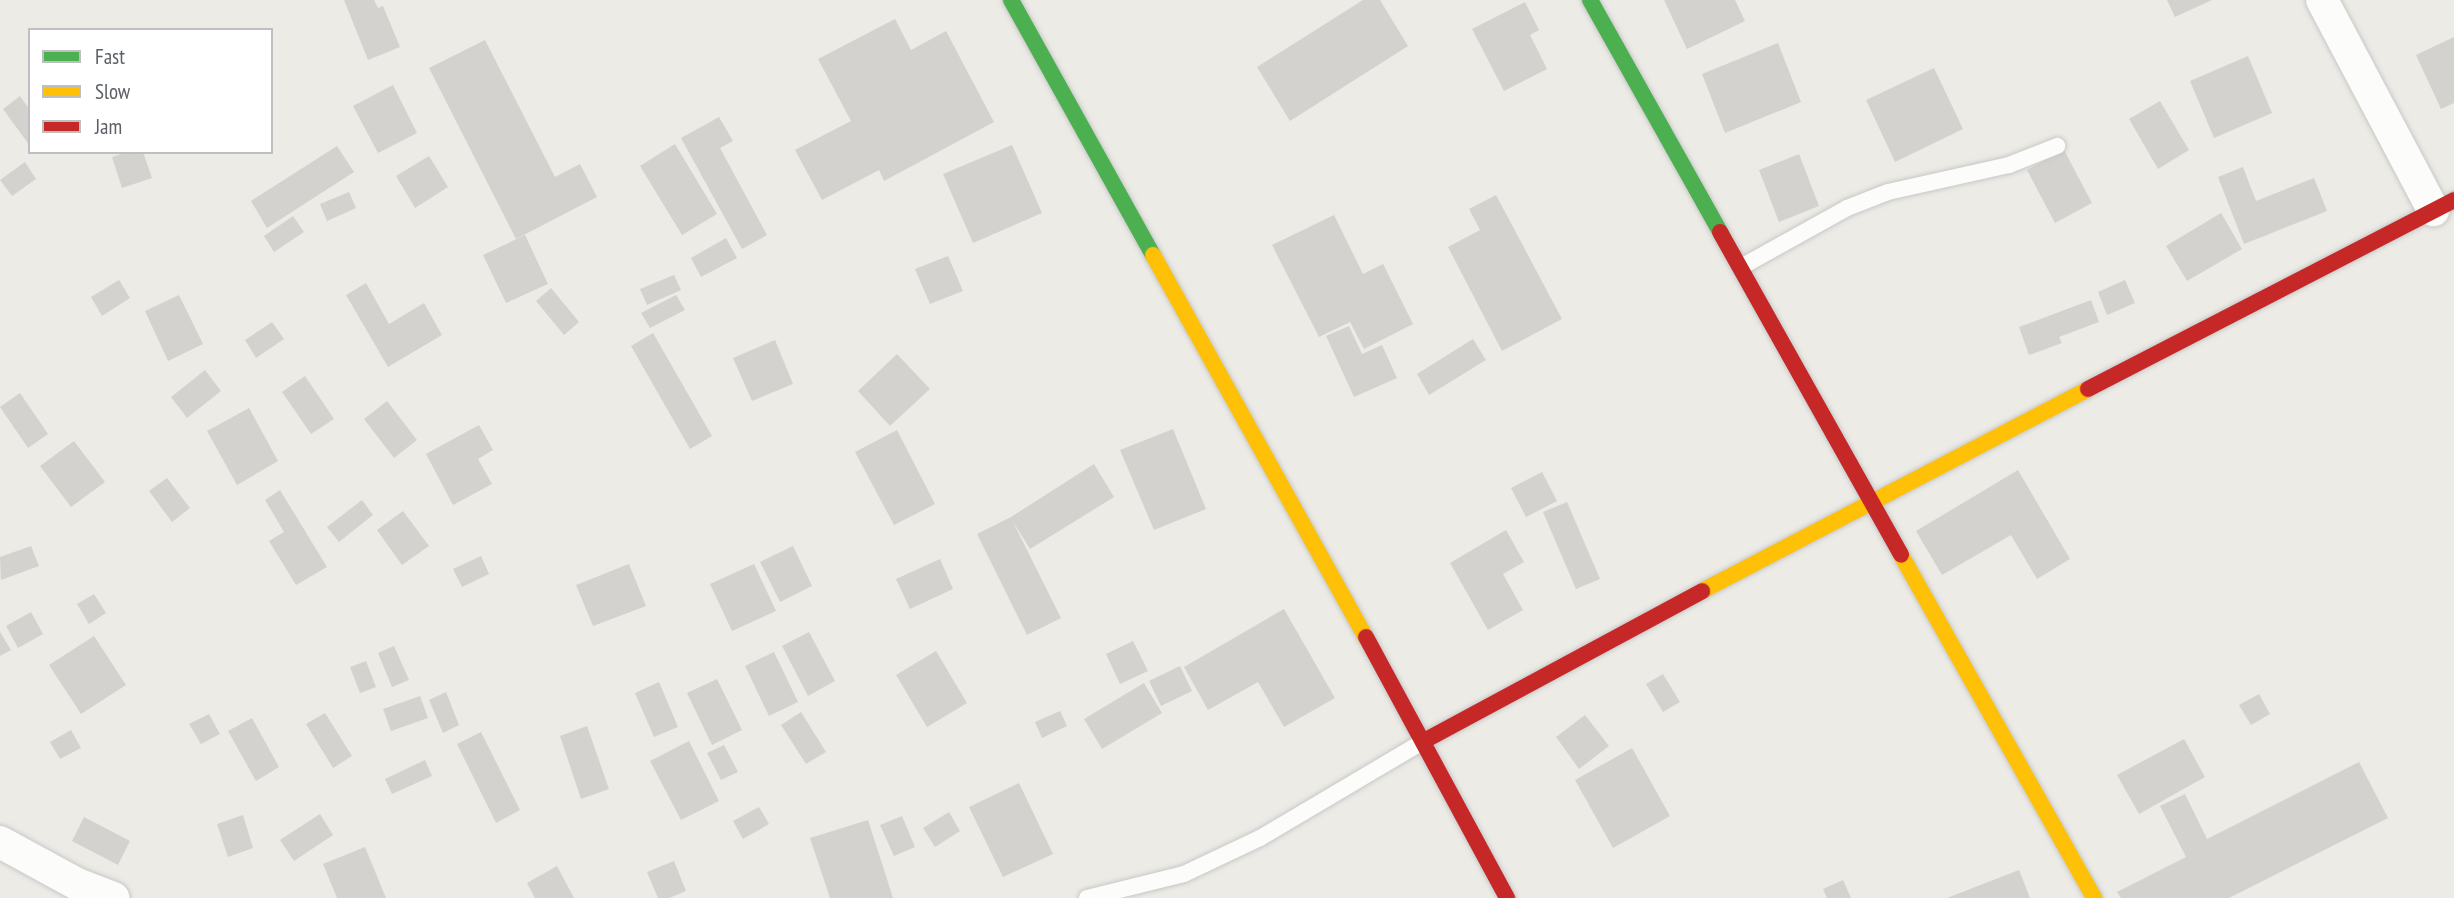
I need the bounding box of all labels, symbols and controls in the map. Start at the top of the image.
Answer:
legend [28,28,273,154]
text: Fast [95,43,125,70]
text: Slow [95,78,130,105]
text: Jam [95,113,122,140]

